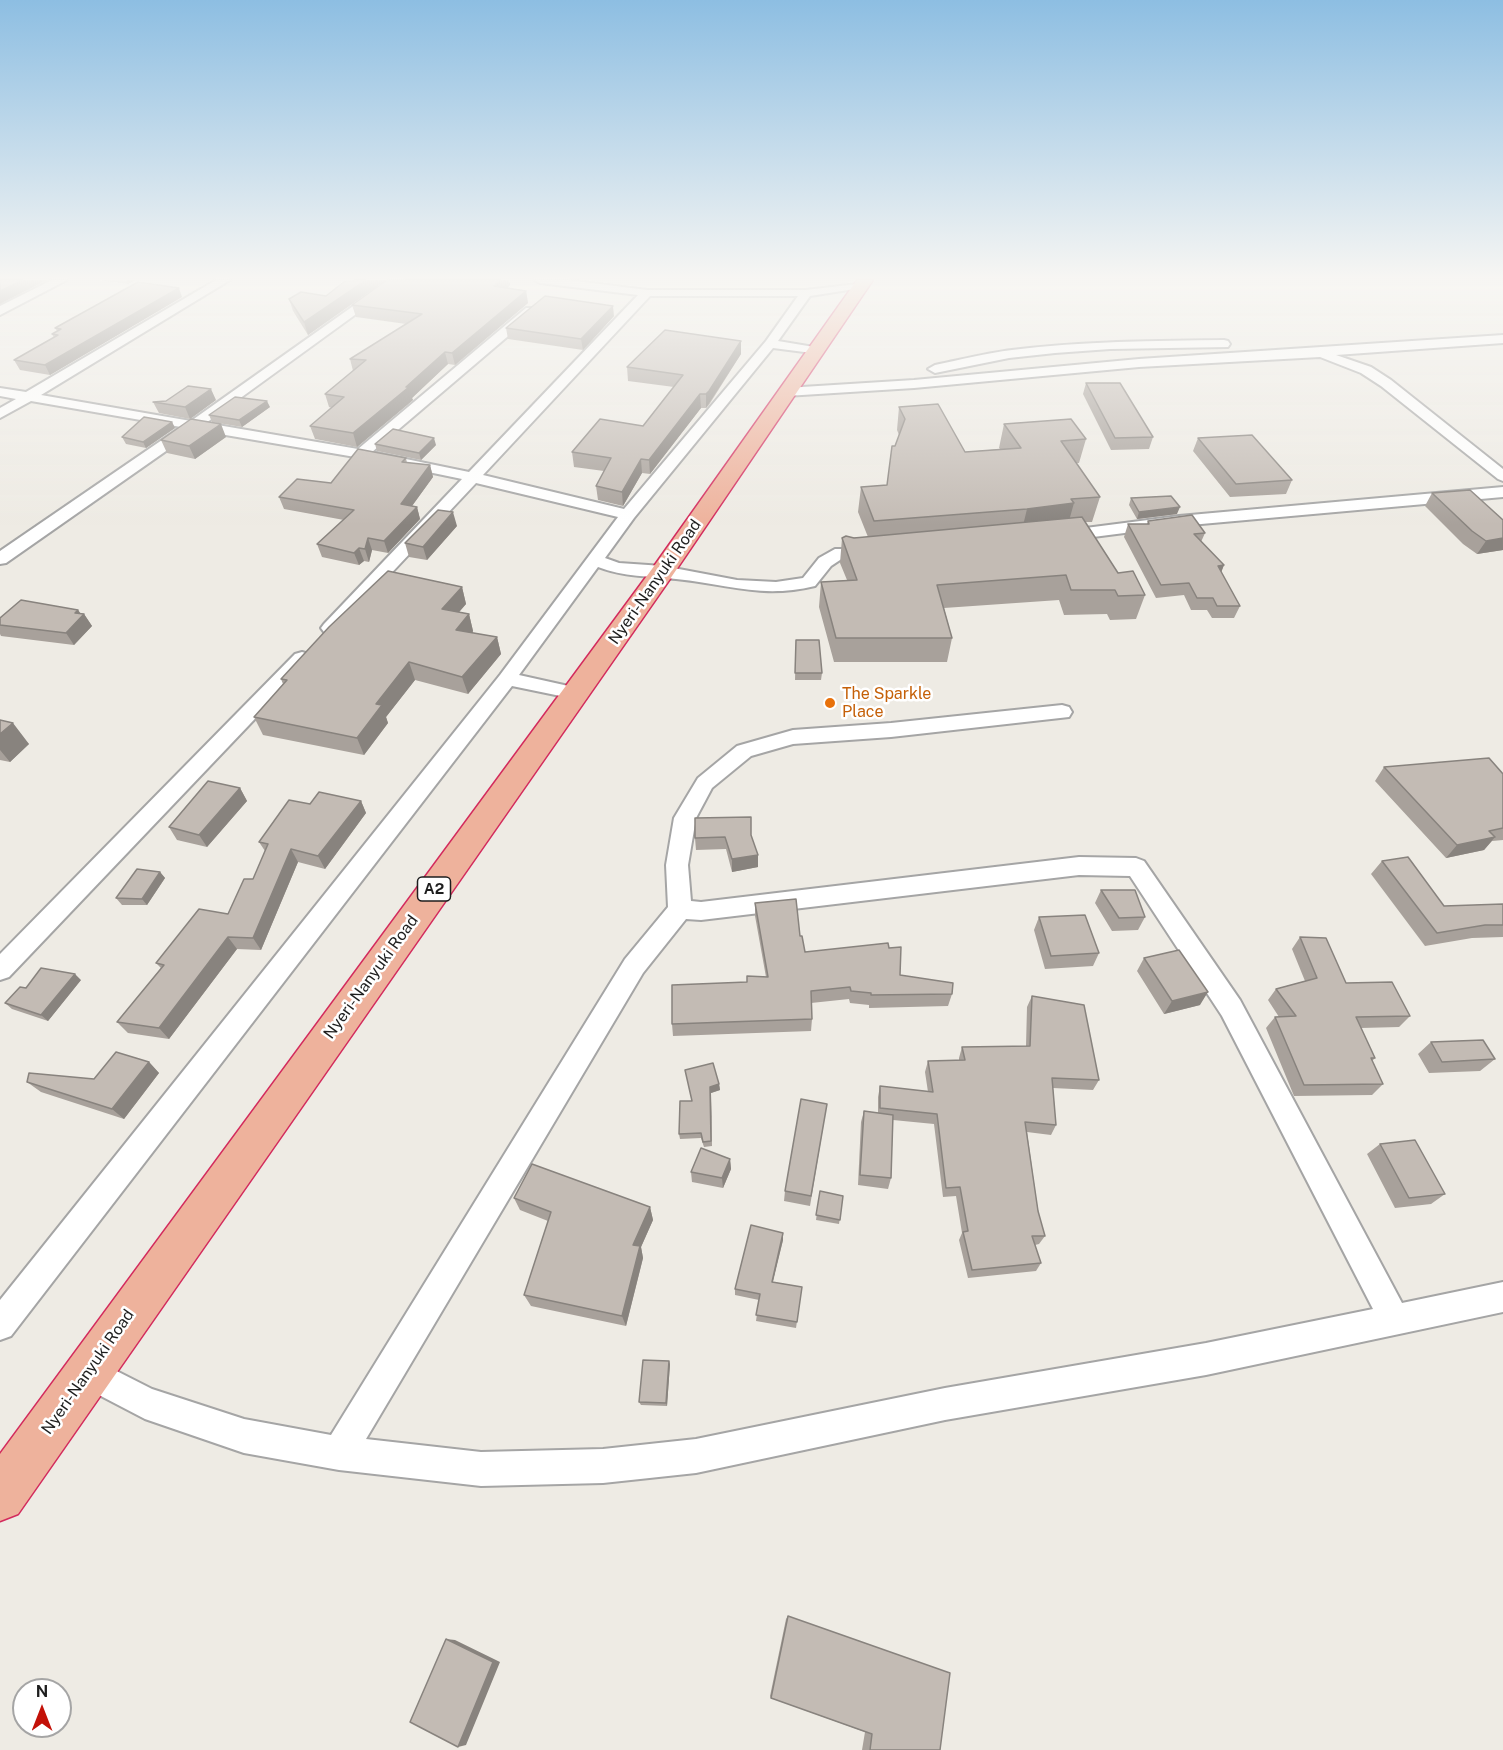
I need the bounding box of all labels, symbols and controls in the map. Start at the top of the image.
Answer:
street label: Nyeri-Nanyuki Road [605,516,705,648]
place label: The Sparkle Place [842,684,931,722]
marker: The Sparkle Place [823,696,837,710]
road number: A2 [418,877,450,901]
street label: Nyeri-Nanyuki Road [320,911,422,1043]
street label: Nyeri-Nanyuki Road [38,1306,138,1438]
north arrow [12,1678,72,1738]
text: N [36,1682,48,1701]

